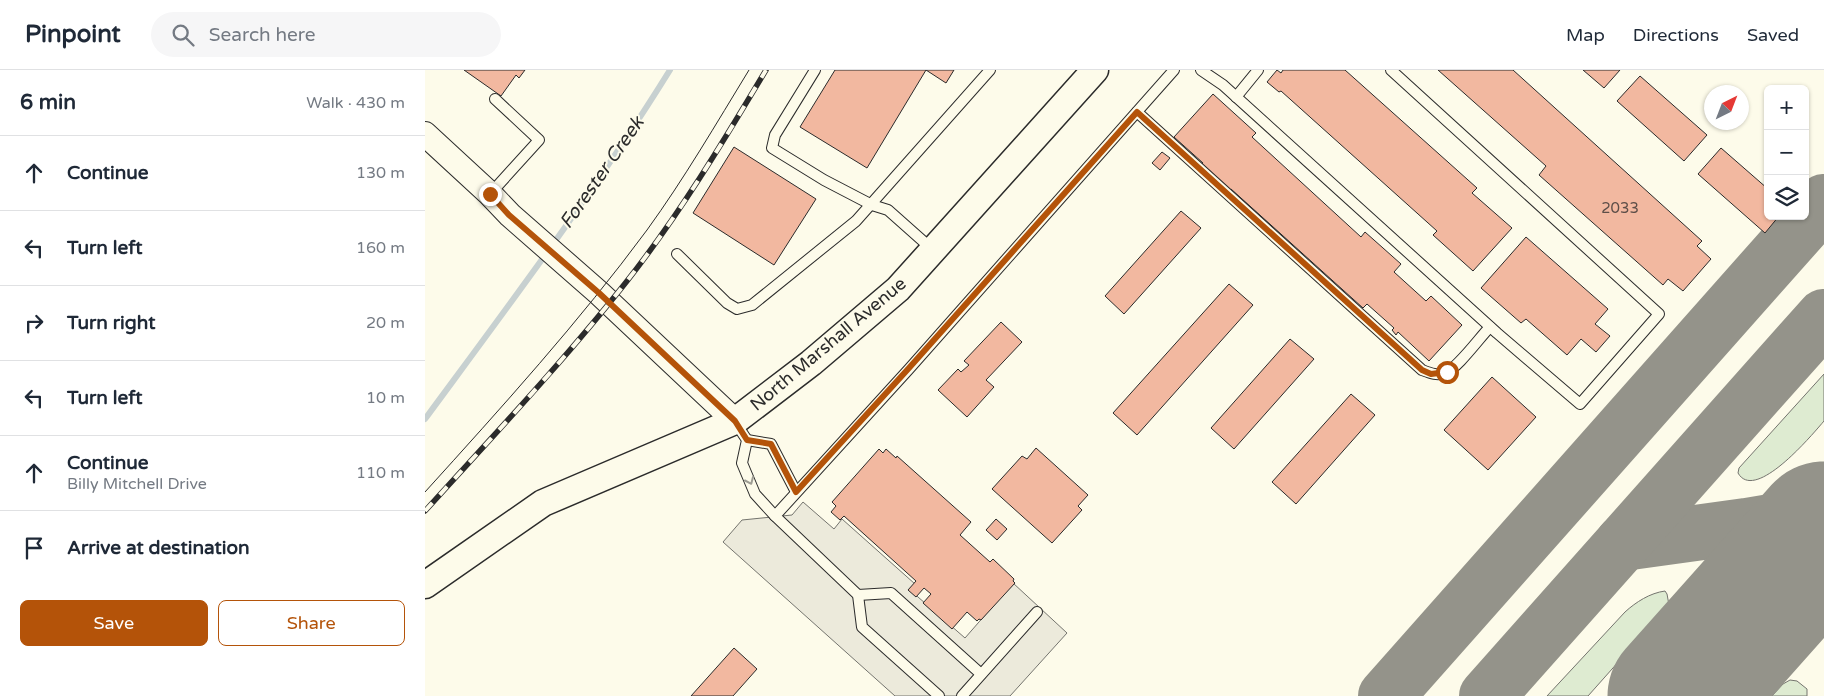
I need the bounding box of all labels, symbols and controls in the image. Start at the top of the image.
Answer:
search box [151,12,501,57]
text: Pinpoint [25,20,121,49]
icon: search [169,21,197,49]
text: Search here [209,24,316,46]
text: Map [1566,24,1605,46]
text: Directions [1633,24,1719,46]
text: Saved [1747,24,1799,46]
north arrow [1704,85,1749,130]
map controls [1764,85,1809,220]
button: + [1764,85,1809,130]
text: 6 min [20,90,76,115]
text: Walk · 430 m [306,93,405,113]
water label: Forester Creek [555,111,649,233]
button: − [1764,130,1809,175]
icon: ahead [20,159,48,187]
text: Continue [67,162,149,184]
text: 130 m [356,163,405,183]
button: layers [1764,175,1809,220]
route end [479,183,502,206]
house number: 2033 [1601,199,1639,217]
icon: left [20,234,48,262]
text: Turn left [67,237,143,259]
text: 160 m [356,238,405,258]
street label: North Marshall Avenue [746,272,910,416]
icon: right [20,309,48,337]
text: Turn right [67,312,155,334]
text: 20 m [366,313,405,333]
route start [1436,361,1459,384]
icon: left [20,384,48,412]
text: Turn left [67,387,143,409]
text: 10 m [366,388,405,408]
text: Continue [67,452,149,474]
icon: ahead [20,459,48,487]
text: 110 m [356,463,405,483]
text: Billy Mitchell Drive [67,474,207,494]
one-way arrow [743,476,754,485]
icon: arrive [20,534,48,562]
text: Arrive at destination [67,537,250,559]
button: Save [20,600,208,646]
button: Share [218,600,405,646]

